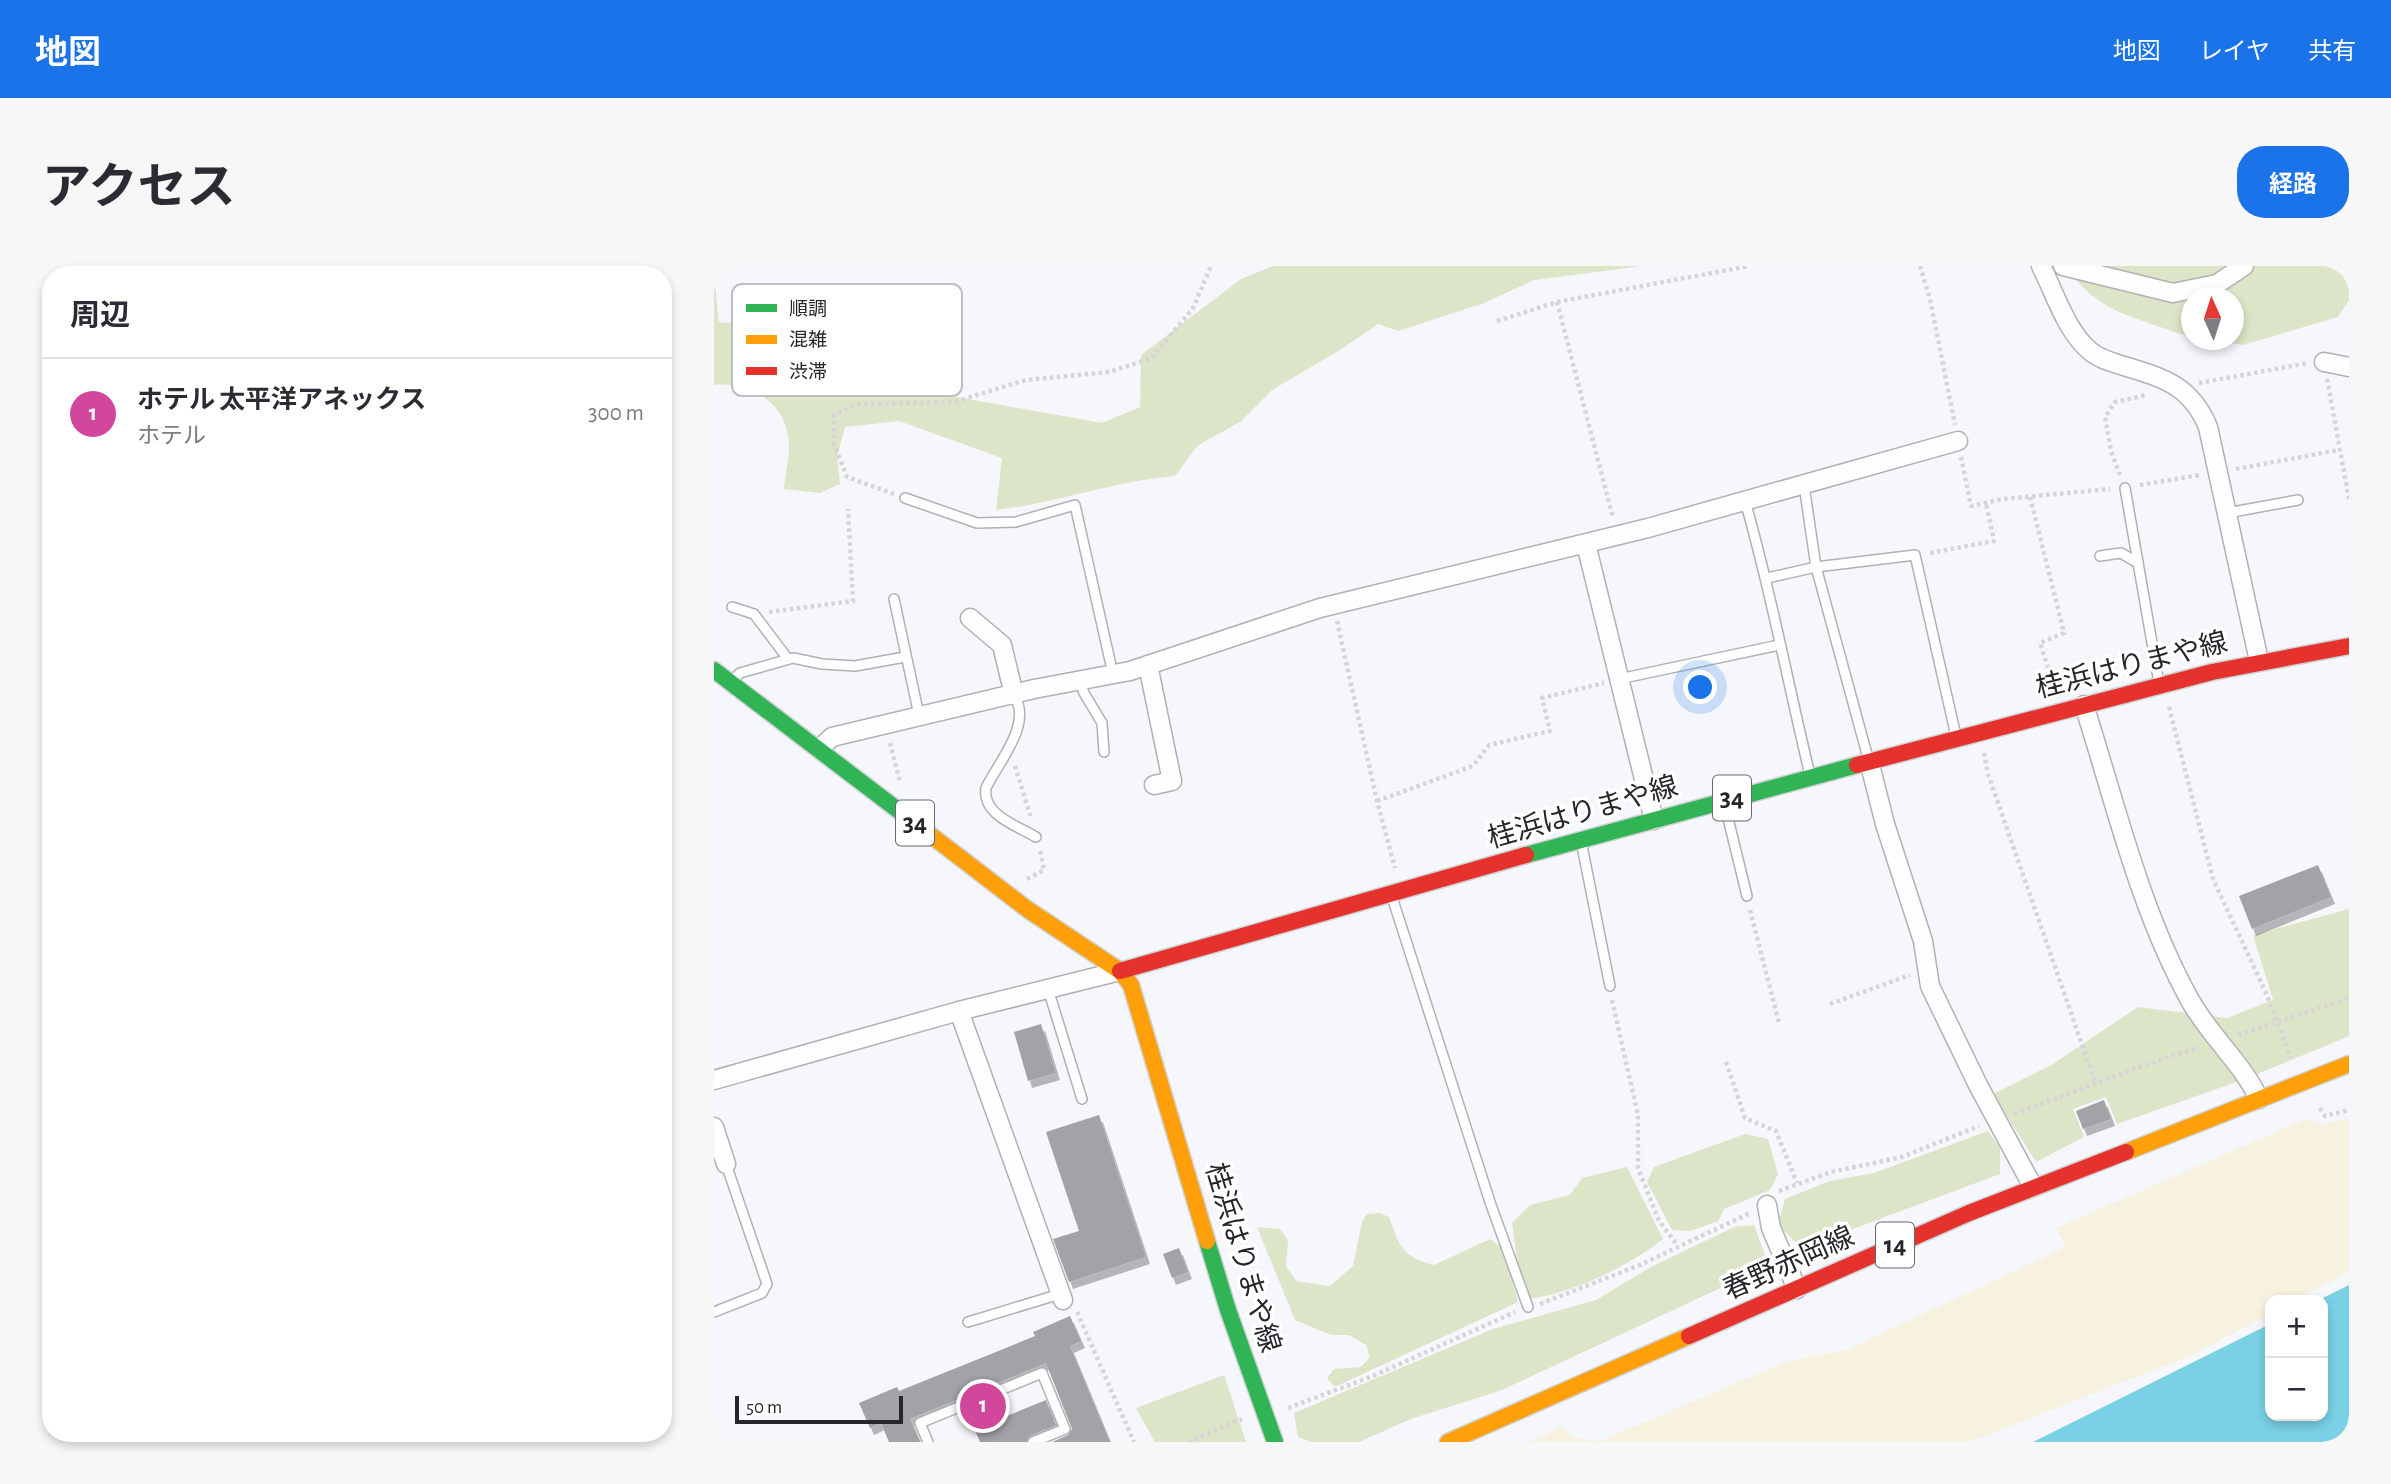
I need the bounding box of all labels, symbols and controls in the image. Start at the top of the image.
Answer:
text: 地図 [35,37,101,70]
text: 地図 [2113,40,2161,64]
text: レイヤ [2199,40,2270,64]
text: 共有 [2308,40,2356,64]
button: 経路 [2237,146,2349,218]
text: アクセス [42,164,236,213]
legend [732,284,962,396]
north arrow [2181,287,2244,350]
text: 順調 [789,299,827,319]
text: 周辺 [70,301,130,331]
text: 混雑 [789,329,827,350]
text: 渋滞 [789,361,827,382]
text: ホテル 太平洋アネックス [137,387,426,413]
text: 1 [89,402,97,425]
text: 300 m [588,402,644,425]
text: ホテル [137,425,206,448]
street label: 桂浜はりまや線 [2033,627,2230,703]
your location [1683,670,1717,704]
street label: 桂浜はりまや線 [1484,771,1681,853]
road number: 34 [1713,776,1751,820]
road number: 34 [896,800,934,846]
street label: 桂浜はりまや線 [1200,1160,1286,1356]
street label: 春野赤岡線 [1719,1221,1859,1305]
road number: 14 [1876,1222,1914,1268]
map controls [2265,1295,2328,1421]
button: + [2265,1295,2328,1358]
button: − [2265,1358,2328,1421]
pin: 1 [960,1380,1006,1432]
scale bar [735,1393,903,1425]
text: 50 m [746,1398,782,1417]

